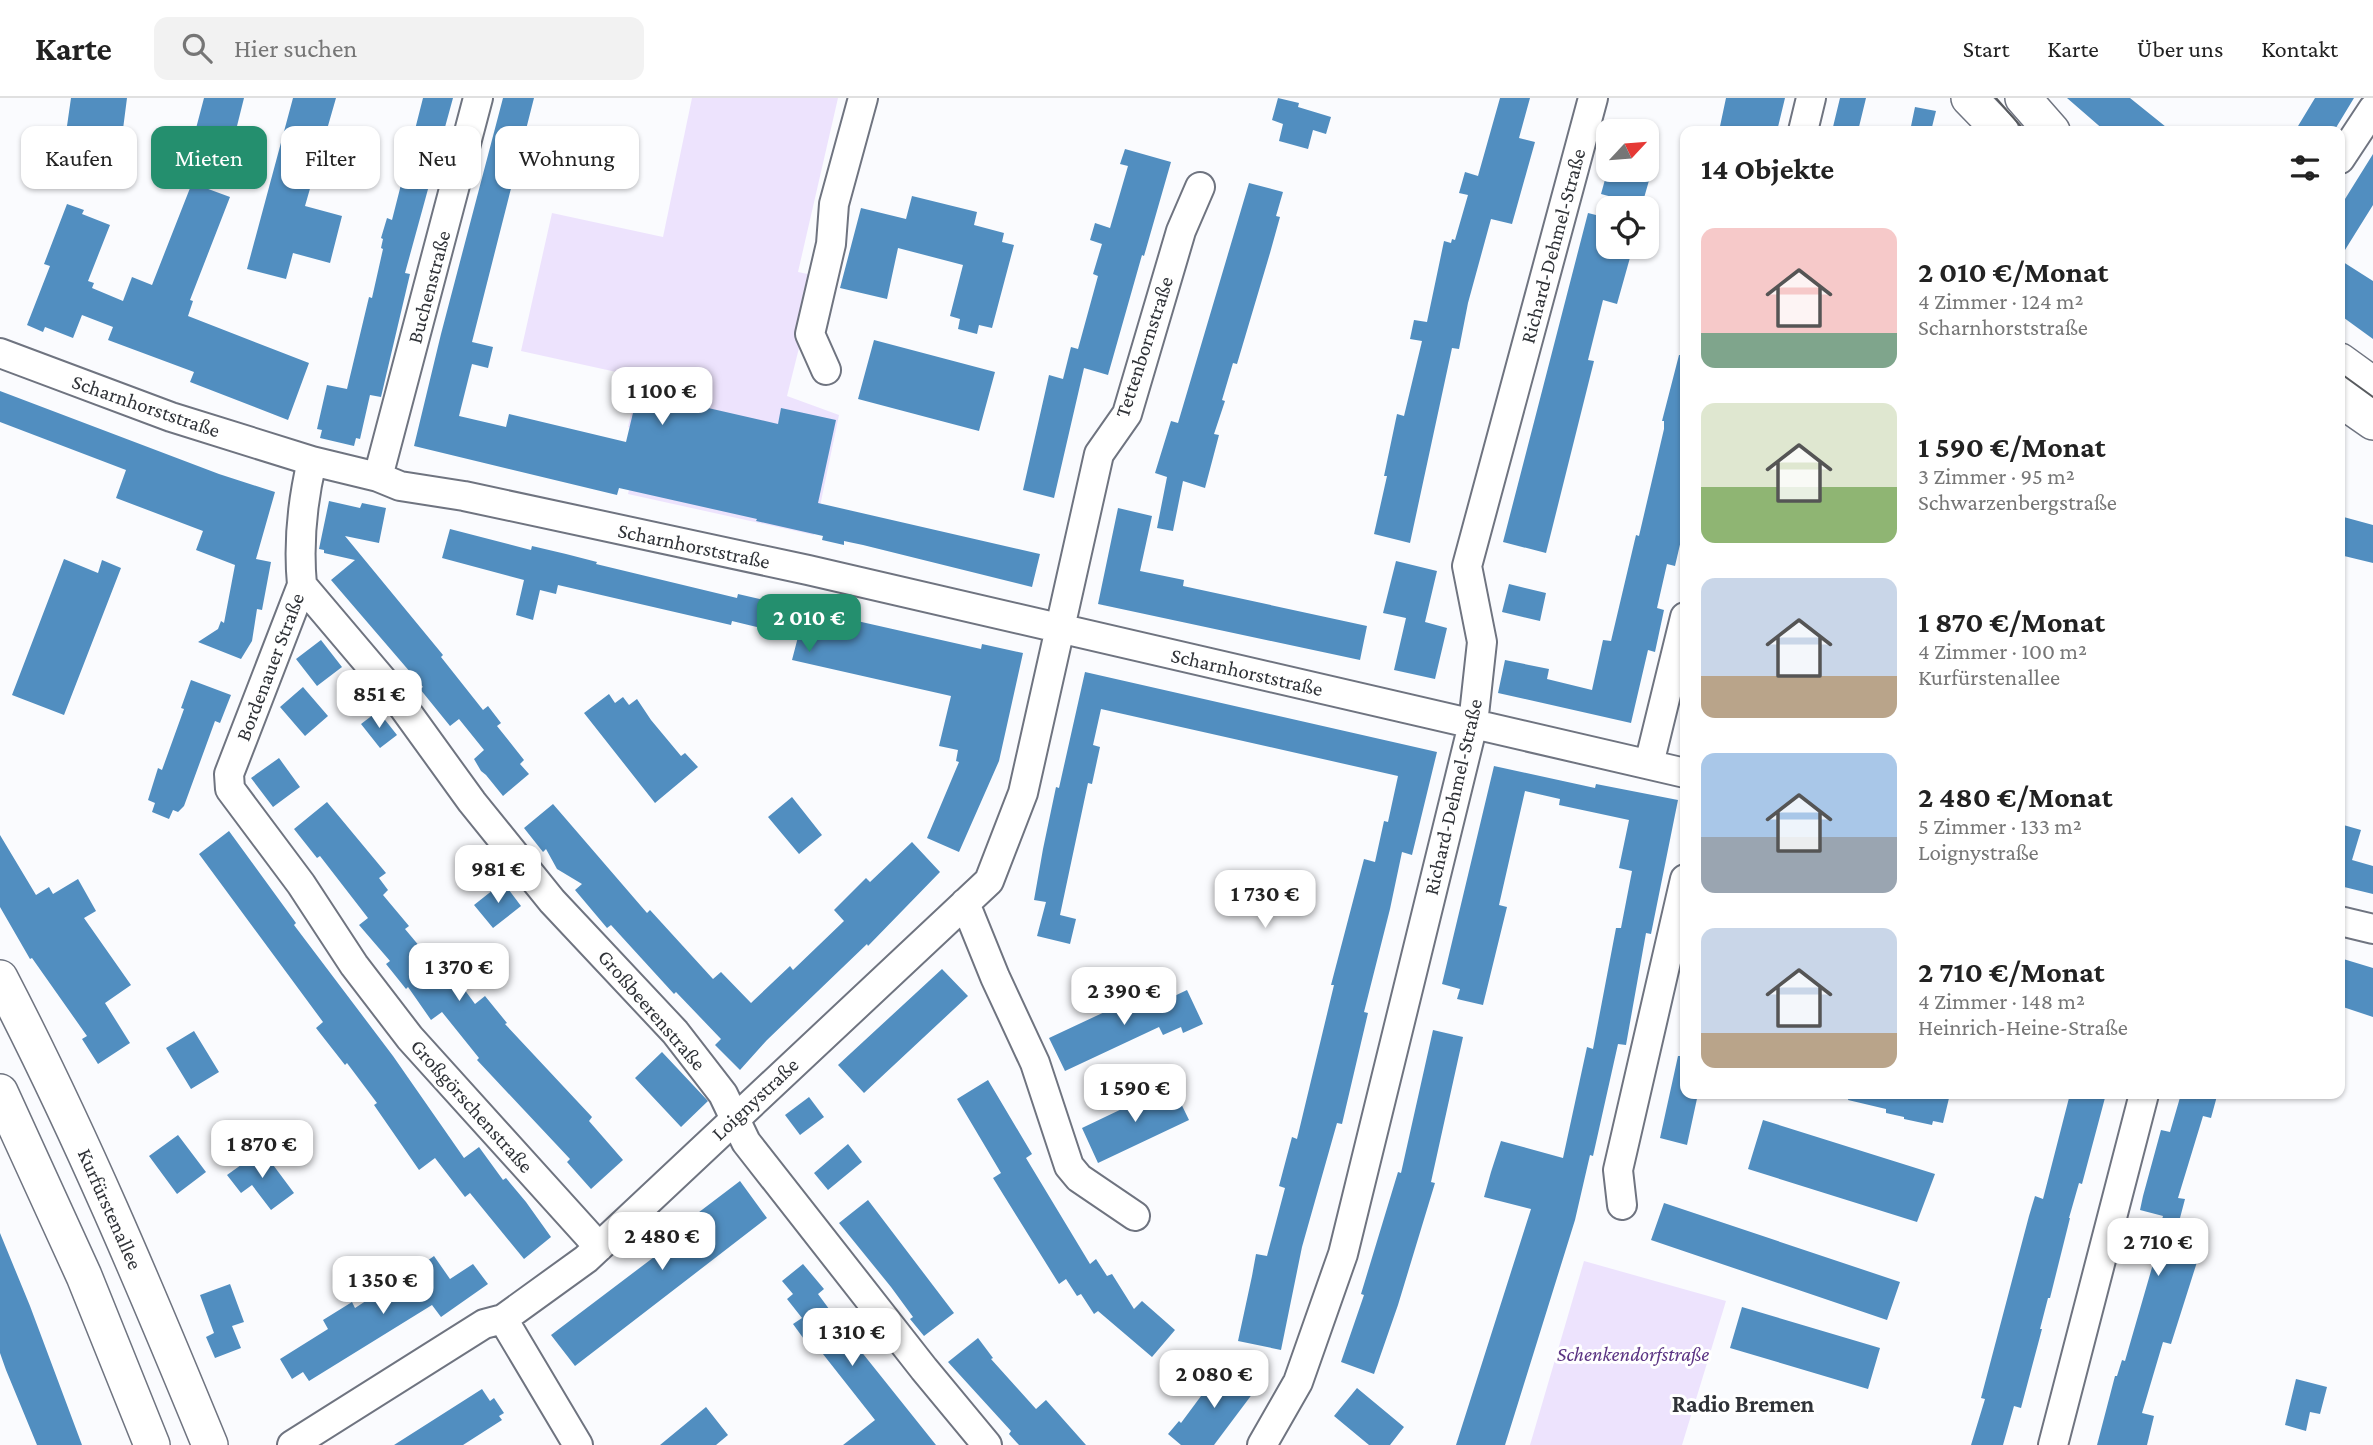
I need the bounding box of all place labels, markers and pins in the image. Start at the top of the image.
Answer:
pin: 1 100 € [597,368,727,427]
pin: 2 010 € [744,594,874,654]
pin: 851 € [330,670,428,730]
pin: 981 € [449,846,547,905]
pin: 1 730 € [1200,870,1330,930]
pin: 1 370 € [394,944,524,1003]
pin: 2 390 € [1059,968,1189,1027]
pin: 1 590 € [1070,1065,1200,1124]
pin: 1 870 € [197,1121,327,1180]
pin: 2 480 € [597,1212,727,1272]
pin: 2 710 € [2093,1218,2223,1278]
pin: 1 350 € [318,1256,448,1316]
pin: 1 310 € [787,1308,917,1368]
pin: 2 080 € [1149,1350,1279,1410]

